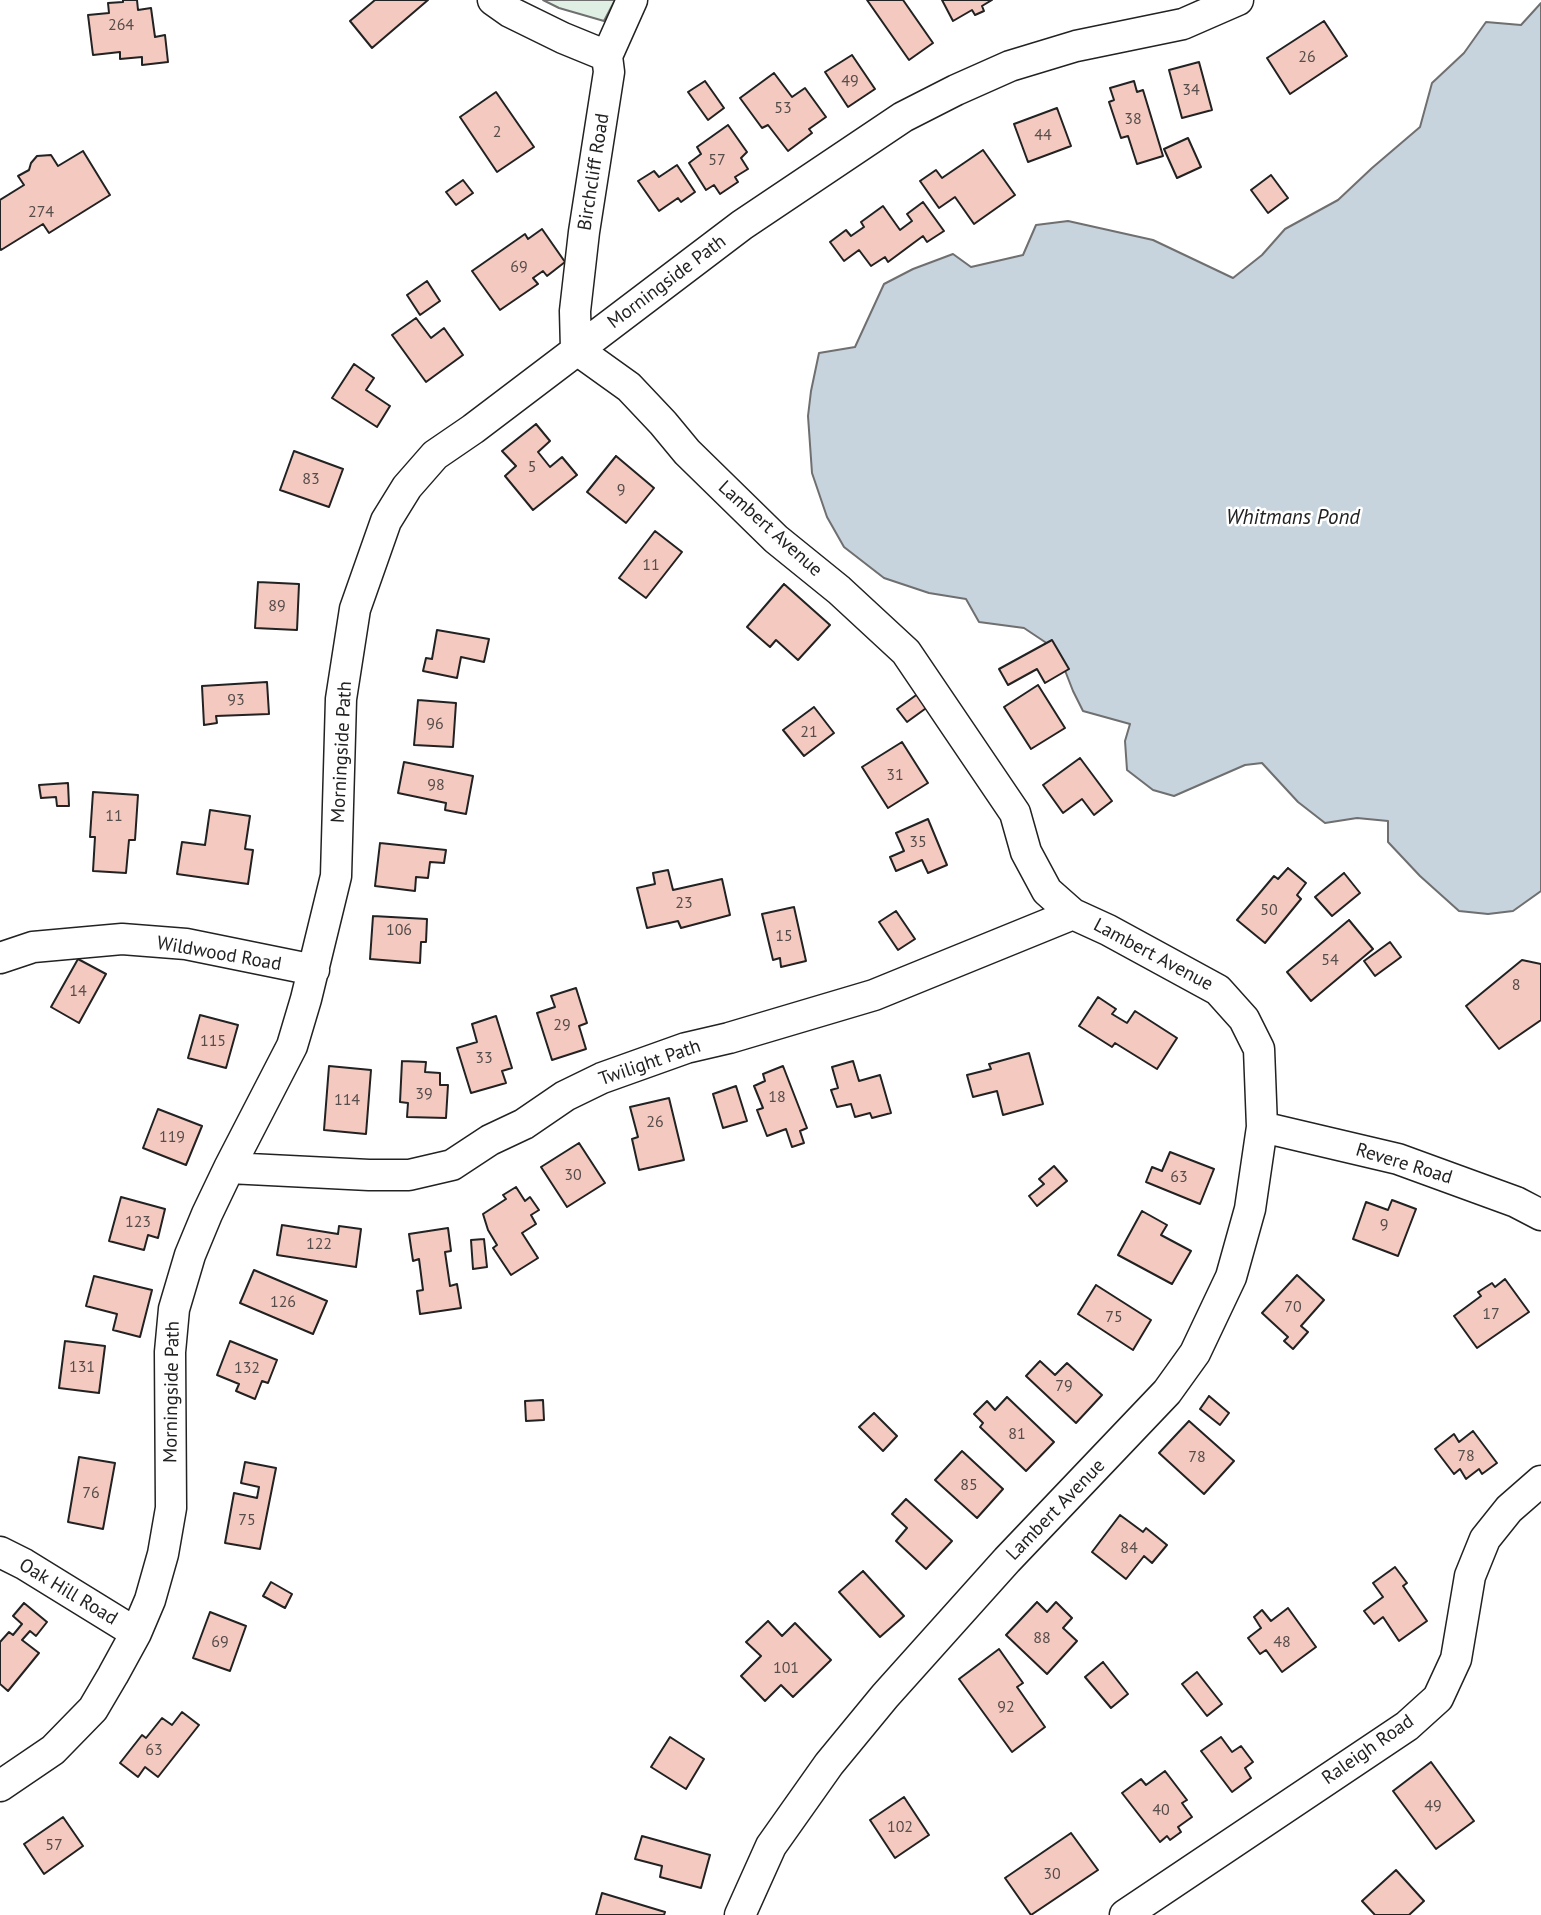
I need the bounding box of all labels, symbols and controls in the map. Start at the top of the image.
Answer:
house number: 264 [108,15,134,35]
house number: 26 [1298,47,1316,67]
house number: 49 [841,71,859,91]
house number: 34 [1182,80,1200,100]
house number: 53 [774,98,792,118]
house number: 38 [1124,109,1142,129]
street label: Birchcliff Road [573,112,615,232]
house number: 2 [493,122,501,142]
house number: 44 [1034,125,1052,145]
house number: 57 [708,150,726,170]
house number: 274 [28,202,54,222]
street label: Morningside Path [603,230,731,334]
house number: 69 [510,257,528,277]
house number: 5 [528,457,536,477]
house number: 83 [302,469,320,489]
street label: Lambert Avenue [713,476,827,582]
house number: 9 [617,480,625,500]
water label: Whitmans Pond [1226,505,1360,531]
house number: 11 [642,555,660,575]
house number: 89 [268,596,286,616]
street label: Morningside Path [327,680,357,824]
house number: 93 [227,690,245,710]
house number: 96 [426,714,444,734]
house number: 21 [800,722,818,742]
house number: 31 [886,765,904,785]
house number: 98 [427,775,445,795]
house number: 11 [105,806,123,826]
house number: 35 [909,832,927,852]
house number: 23 [675,893,693,913]
house number: 50 [1260,900,1278,920]
street label: Lambert Avenue [1089,914,1217,996]
house number: 106 [386,920,412,940]
house number: 15 [775,926,793,946]
street label: Wildwood Road [155,932,283,976]
house number: 54 [1321,950,1339,970]
house number: 8 [1512,975,1520,995]
house number: 14 [69,981,87,1001]
house number: 29 [553,1015,571,1035]
house number: 115 [200,1031,226,1051]
street label: Twilight Path [596,1035,704,1091]
house number: 33 [475,1048,493,1068]
house number: 39 [415,1084,433,1104]
house number: 18 [768,1087,786,1107]
house number: 114 [334,1090,360,1110]
house number: 26 [646,1112,664,1132]
house number: 119 [159,1127,185,1147]
street label: Revere Road [1353,1139,1455,1189]
house number: 30 [564,1165,582,1185]
house number: 63 [1170,1167,1188,1187]
house number: 123 [125,1212,151,1232]
house number: 9 [1380,1215,1388,1235]
house number: 122 [306,1234,332,1254]
house number: 126 [270,1292,296,1312]
house number: 70 [1284,1297,1302,1317]
house number: 17 [1482,1304,1500,1324]
house number: 75 [1105,1307,1123,1327]
street label: Morningside Path [159,1321,185,1463]
house number: 131 [69,1357,95,1377]
house number: 132 [234,1358,260,1378]
house number: 79 [1055,1376,1073,1396]
house number: 81 [1008,1424,1026,1444]
house number: 78 [1457,1446,1475,1466]
house number: 78 [1188,1447,1206,1467]
street label: Lambert Avenue [1002,1455,1110,1565]
house number: 85 [960,1475,978,1495]
house number: 76 [82,1483,100,1503]
house number: 75 [238,1510,256,1530]
house number: 84 [1120,1538,1138,1558]
street label: Oak Hill Road [15,1554,121,1630]
house number: 88 [1033,1628,1051,1648]
house number: 69 [211,1632,229,1652]
house number: 48 [1273,1632,1291,1652]
house number: 101 [773,1658,799,1678]
house number: 92 [997,1697,1015,1717]
street label: Raleigh Road [1318,1710,1418,1790]
house number: 63 [145,1740,163,1760]
house number: 49 [1424,1796,1442,1816]
house number: 40 [1152,1800,1170,1820]
house number: 102 [887,1817,913,1837]
house number: 57 [45,1835,63,1855]
house number: 30 [1043,1864,1061,1884]

